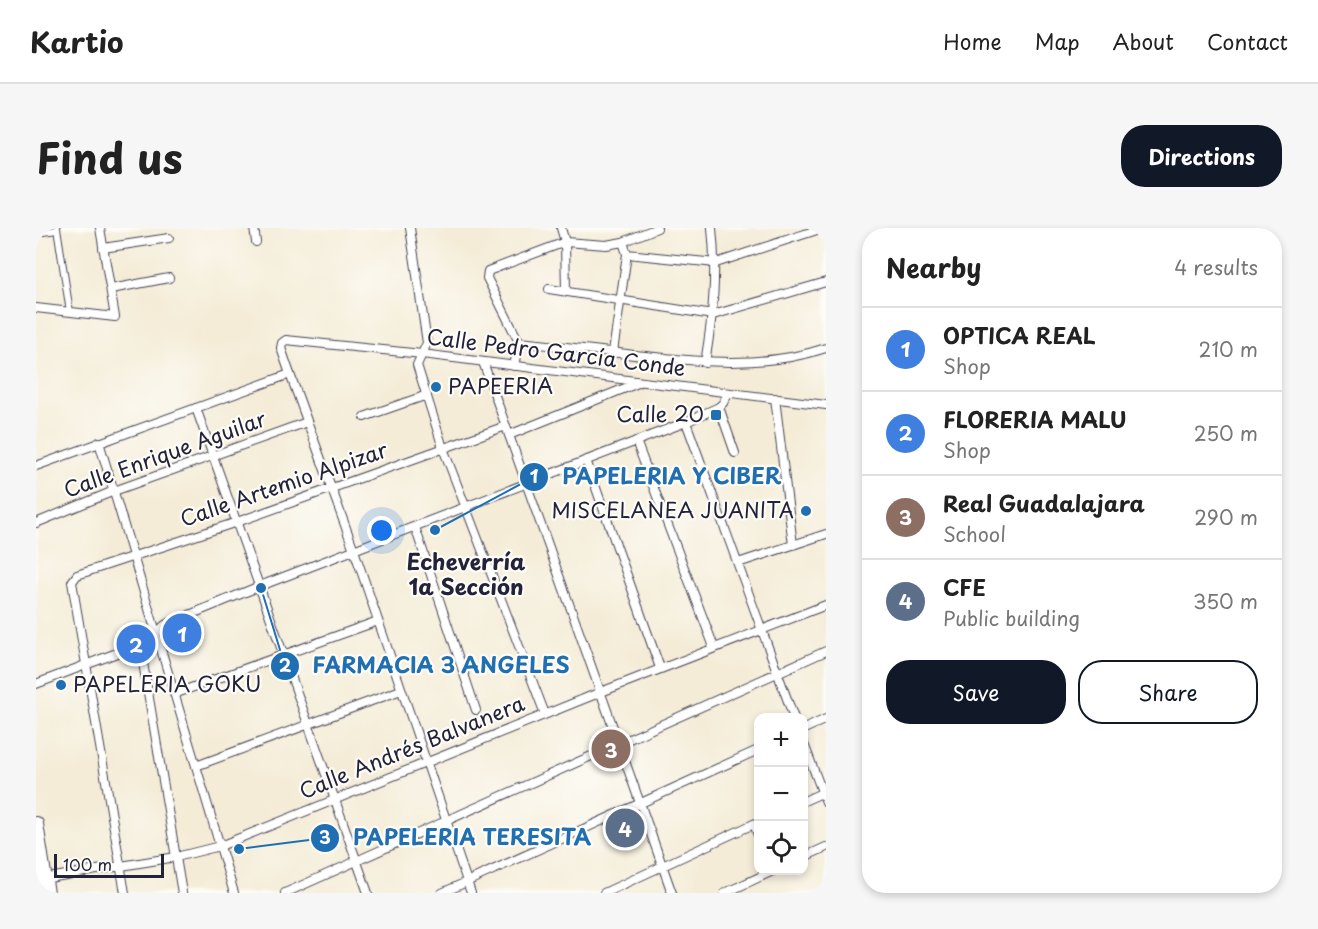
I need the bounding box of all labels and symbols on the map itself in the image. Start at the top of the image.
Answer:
street label: Calle Pedro García Conde [425,319,687,383]
place label: PAPEERIA [448,369,553,401]
marker: PAPEERIA [429,380,443,394]
place label: Calle 20 [616,397,704,429]
street label: Calle Enrique Aguilar [59,401,270,505]
marker: Calle 20 [709,408,723,422]
street label: Calle Artemio Alpizar [175,432,392,534]
callout: PAPELERIA Y CIBER [519,457,796,497]
text: PAPELERIA Y CIBER [562,458,782,491]
text: 1 [530,462,539,489]
place label: MISCELANEA JUANITA [551,493,794,525]
marker: MISCELANEA JUANITA [799,504,813,518]
your location [367,516,396,545]
district label: Echeverría 1a Sección [407,544,526,602]
pin: 1 [162,610,202,656]
pin: 2 [116,622,156,666]
callout: FARMACIA 3 ANGELES [270,646,582,686]
text: FARMACIA 3 ANGELES [312,647,570,680]
text: 2 [279,651,292,678]
place label: PAPELERIA GOKU [73,667,261,699]
marker: PAPELERIA GOKU [54,678,68,692]
street label: Calle Andrés Balvanera [294,686,529,806]
pin: 3 [592,726,630,772]
pin: 4 [606,806,644,850]
callout: PAPELERIA TERESITA [310,818,603,858]
text: PAPELERIA TERESITA [353,819,592,852]
text: 3 [319,823,331,850]
scale bar [54,851,164,878]

